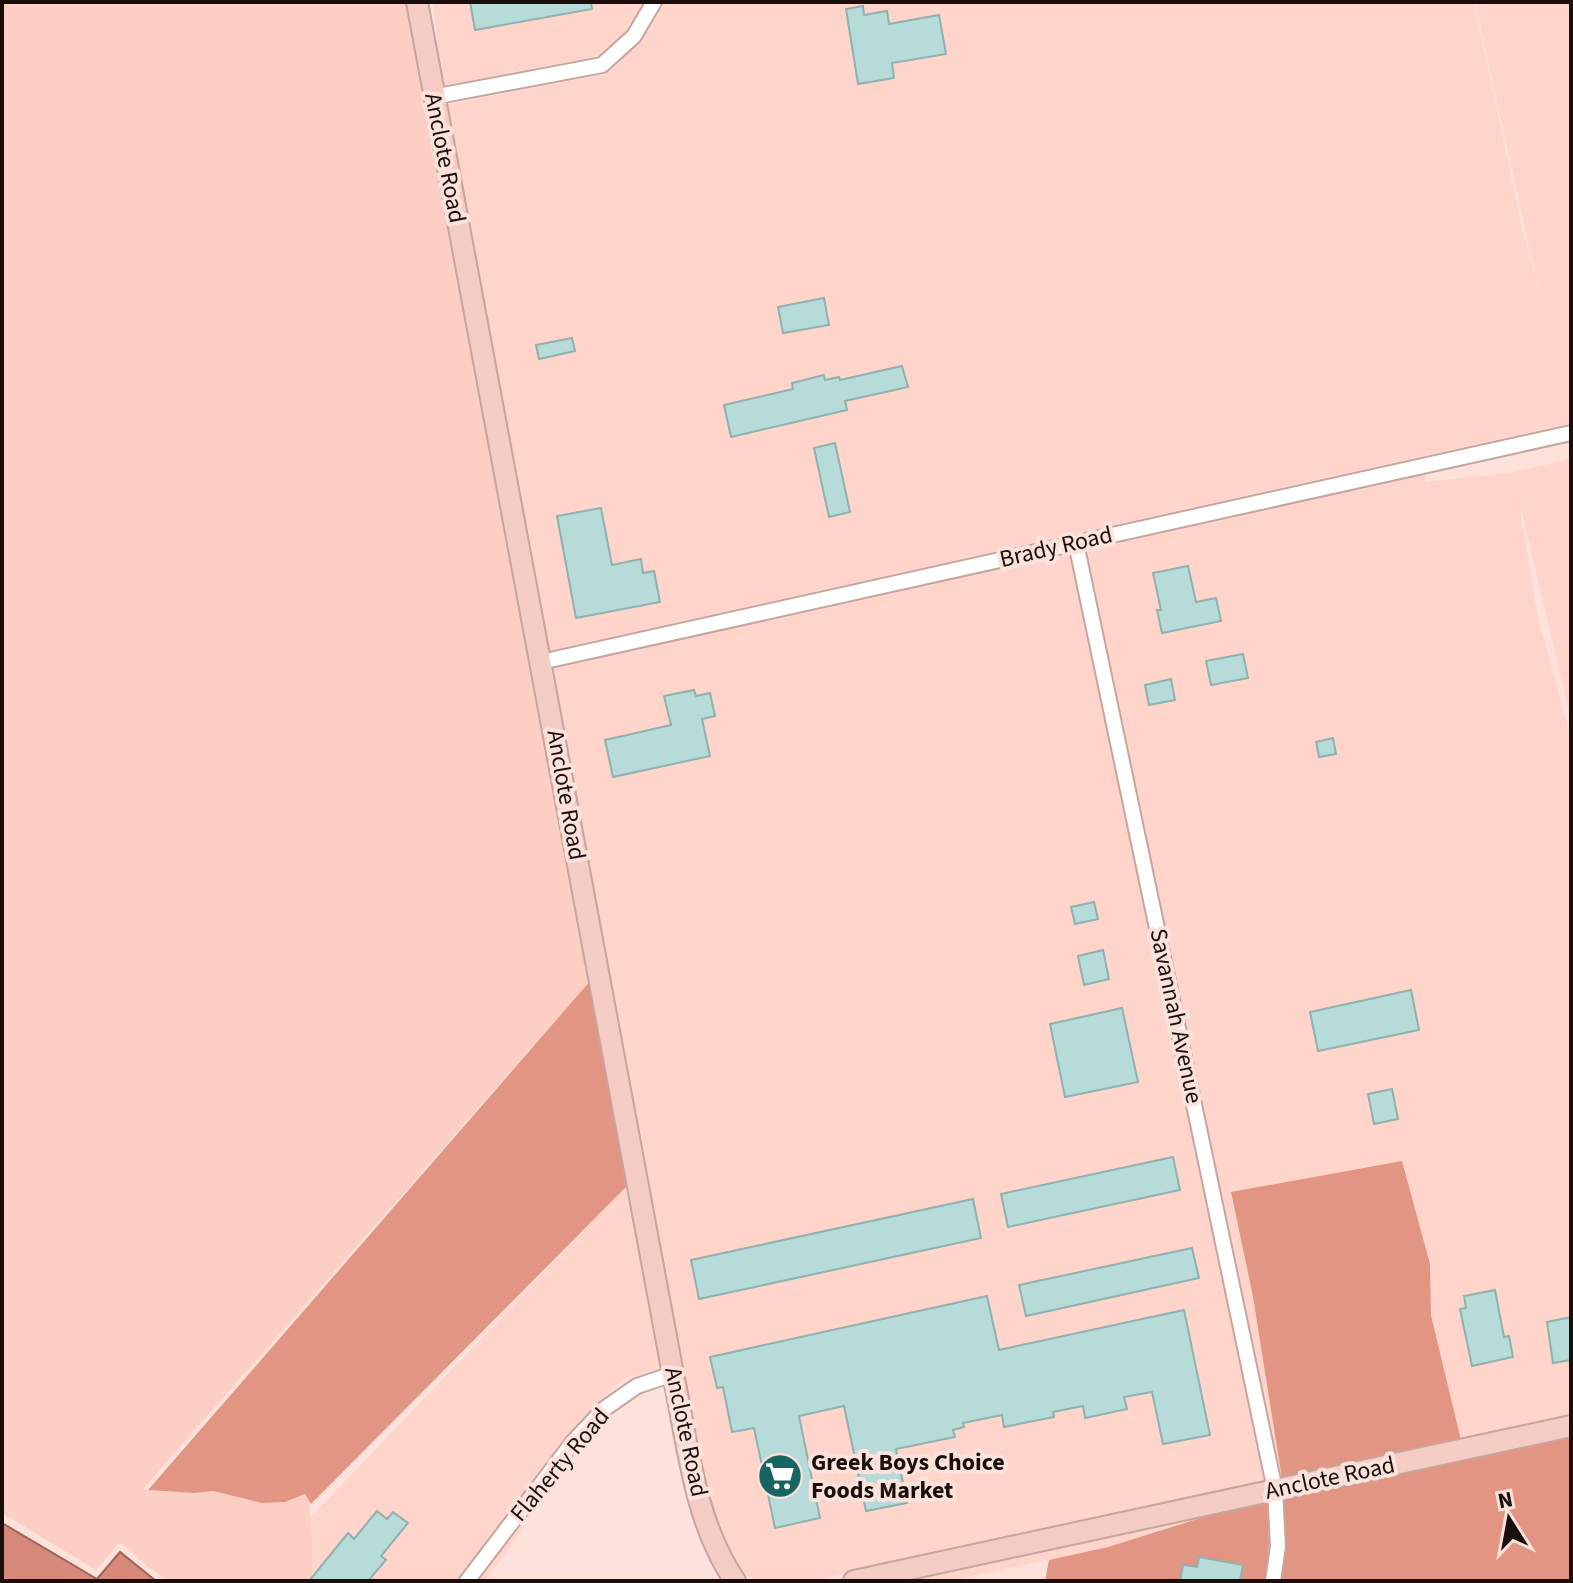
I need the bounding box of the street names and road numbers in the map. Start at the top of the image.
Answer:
street label: Anclote Road [415,90,475,226]
street label: Brady Road [996,517,1116,577]
street label: Anclote Road [537,727,595,863]
street label: Savannah Avenue [1140,925,1212,1107]
street label: Anclote Road [655,1364,717,1500]
street label: Flaherty Road [502,1401,618,1529]
street label: Anclote Road [1262,1447,1398,1509]

